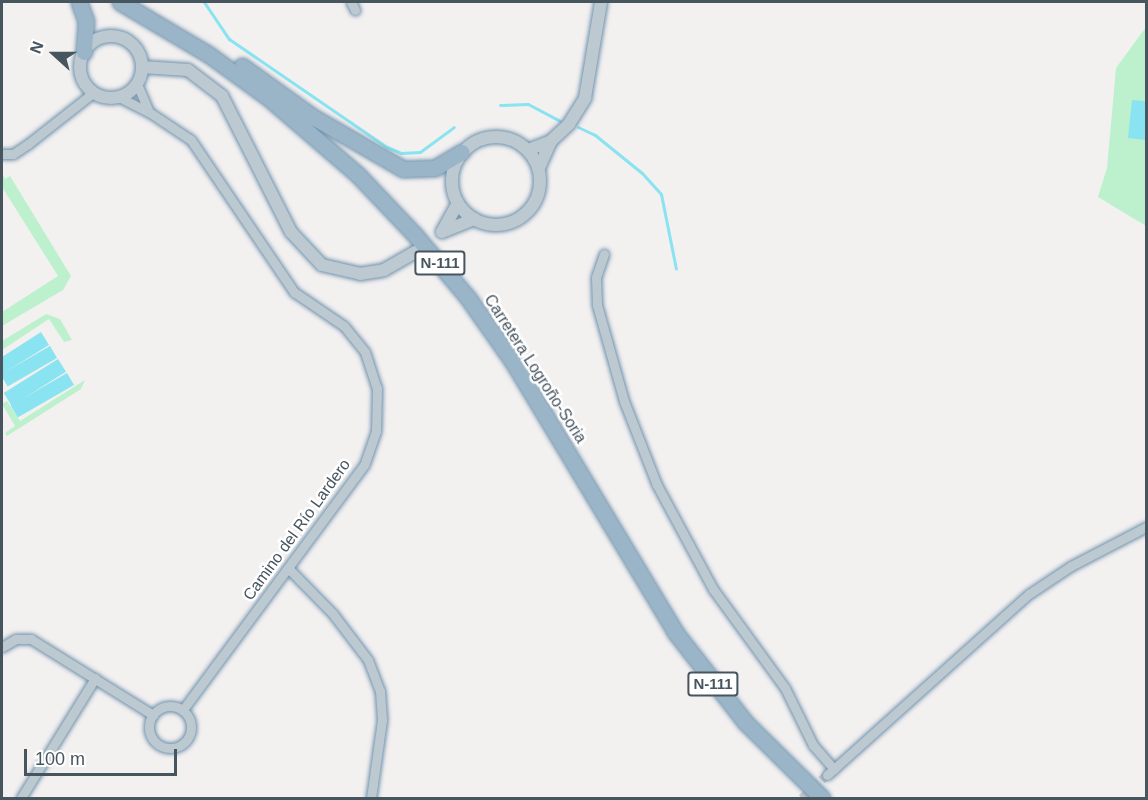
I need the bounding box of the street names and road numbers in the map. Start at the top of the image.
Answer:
road number: N-111 [413,251,467,275]
street label: Carretera Logroño-Soria [480,291,590,447]
street label: Camino del Río Lardero [239,456,355,604]
road number: N-111 [686,672,740,696]

